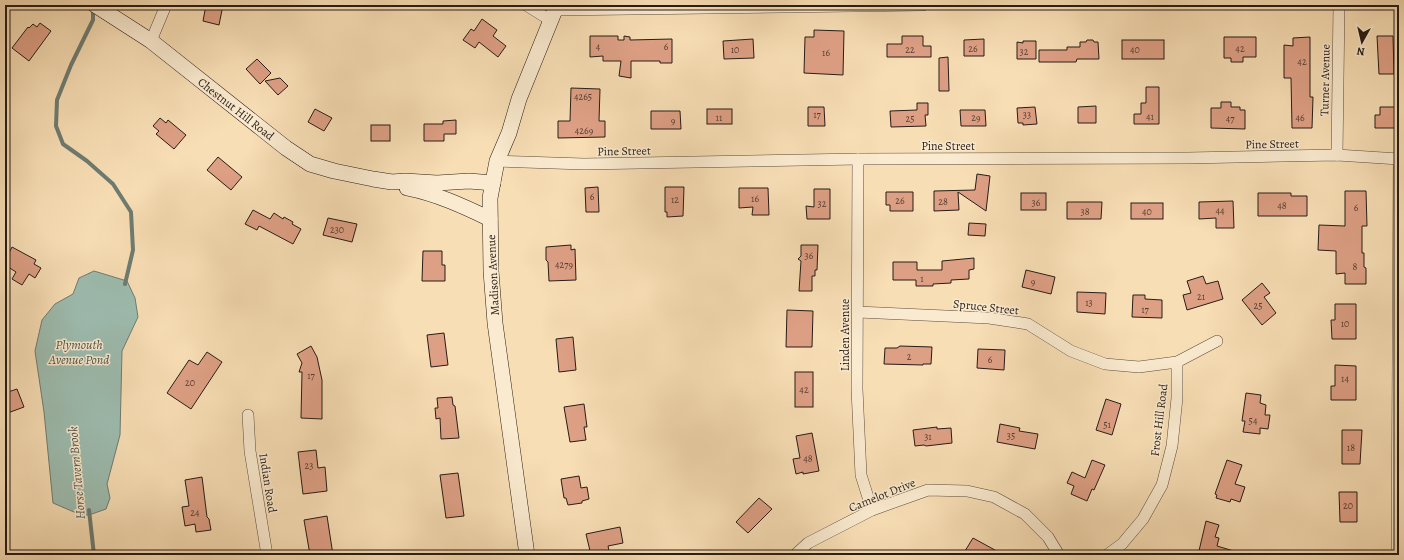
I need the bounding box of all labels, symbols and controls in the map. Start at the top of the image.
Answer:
north arrow [1342,22,1382,62]
house number: 4 [596,40,601,53]
house number: 6 [664,40,669,53]
house number: 26 [968,42,978,55]
house number: 42 [1235,42,1245,55]
house number: 10 [731,43,739,56]
house number: 22 [905,43,915,56]
house number: 40 [1130,43,1140,56]
text: N [1356,43,1366,59]
street label: Turner Avenue [1316,44,1334,116]
house number: 32 [1020,45,1029,58]
house number: 16 [822,46,830,59]
house number: 42 [1297,55,1307,68]
street label: Chestnut Hill Road [194,74,278,144]
house number: 4265 [574,90,592,103]
house number: 17 [813,108,822,121]
house number: 33 [1023,108,1031,121]
house number: 41 [1146,110,1155,123]
house number: 11 [716,111,723,124]
house number: 29 [971,111,981,124]
house number: 46 [1295,111,1305,124]
house number: 25 [905,112,915,125]
house number: 47 [1226,112,1235,125]
house number: 9 [671,114,676,127]
house number: 4269 [575,124,594,137]
street label: Pine Street [1245,136,1299,152]
street label: Pine Street [921,138,975,154]
street label: Pine Street [597,143,651,159]
house number: 6 [590,190,595,203]
house number: 16 [751,192,759,205]
house number: 12 [671,193,679,206]
house number: 26 [895,194,905,207]
house number: 28 [938,195,948,208]
house number: 36 [1032,196,1041,209]
house number: 32 [818,197,827,210]
house number: 48 [1277,199,1287,212]
house number: 6 [1354,201,1359,214]
house number: 44 [1215,204,1225,217]
house number: 38 [1080,205,1090,218]
house number: 40 [1142,205,1152,218]
house number: 230 [330,223,344,236]
street label: Madison Avenue [483,234,503,316]
house number: 36 [805,249,814,262]
house number: 4279 [555,258,573,271]
house number: 8 [1353,260,1358,273]
house number: 1 [920,272,924,285]
house number: 9 [1031,275,1036,288]
house number: 21 [1197,290,1206,303]
street label: Spruce Street [952,296,1020,318]
house number: 13 [1085,296,1093,309]
street label: Linden Avenue [837,299,853,371]
house number: 25 [1253,299,1263,312]
house number: 17 [1141,303,1150,316]
house number: 10 [1341,317,1349,330]
water label: Plymouth Avenue Pond [48,336,109,368]
house number: 2 [907,350,912,363]
house number: 6 [988,353,993,366]
house number: 17 [307,369,316,382]
house number: 14 [1341,372,1349,385]
house number: 20 [185,376,195,389]
street label: Frost Hill Road [1147,382,1171,457]
house number: 42 [799,383,809,396]
house number: 54 [1249,414,1258,427]
house number: 51 [1103,418,1111,431]
water label: Horse Tavern Brook [64,426,89,520]
house number: 35 [1007,429,1015,442]
house number: 31 [924,430,932,443]
house number: 18 [1347,441,1355,454]
street label: Indian Road [255,452,281,514]
house number: 48 [803,452,813,465]
house number: 23 [305,459,313,472]
street label: Camelot Drive [846,474,918,516]
house number: 20 [1343,499,1353,512]
house number: 24 [190,506,200,519]

